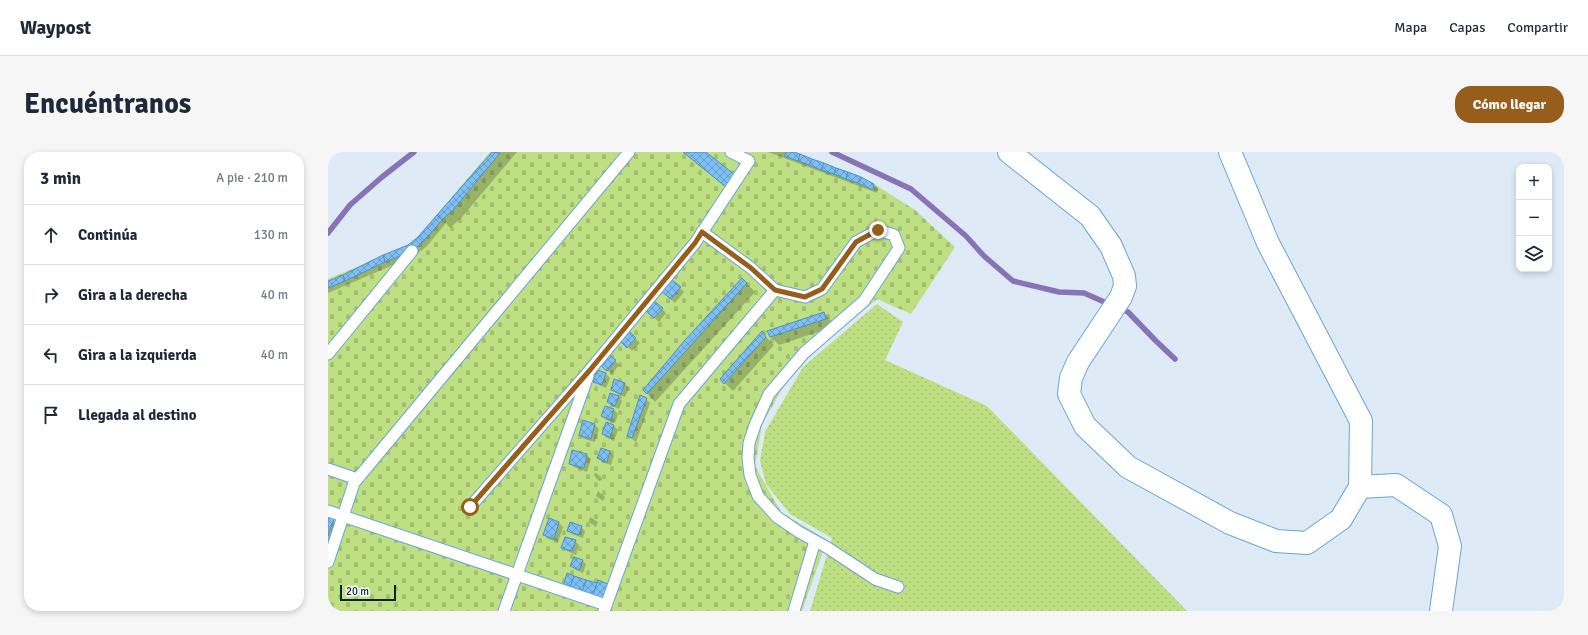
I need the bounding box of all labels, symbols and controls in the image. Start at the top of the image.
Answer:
text: Waypost [20,16,91,40]
text: Mapa [1394,19,1427,36]
text: Capas [1449,19,1485,36]
text: Compartir [1507,19,1568,36]
button: Cómo llegar [1455,86,1564,123]
text: Encuéntranos [24,87,191,121]
map controls [1516,164,1552,272]
button: + [1516,164,1552,200]
text: 3 min [40,168,81,189]
text: A pie · 210 m [216,170,288,186]
button: − [1516,200,1552,236]
route end [869,221,887,239]
icon: ahead [40,224,62,246]
text: Continúa [78,226,137,244]
text: 130 m [254,227,288,243]
button: layers [1516,236,1552,272]
icon: right [40,284,62,306]
text: Gira a la derecha [78,286,188,304]
text: 40 m [261,287,288,303]
icon: left [40,344,62,366]
text: Gira a la izquierda [78,346,197,364]
text: 40 m [261,347,288,363]
icon: arrive [40,404,62,426]
text: Llegada al destino [78,406,197,424]
route start [461,498,479,516]
scale bar [340,583,396,602]
text: 20 m [346,585,369,598]

